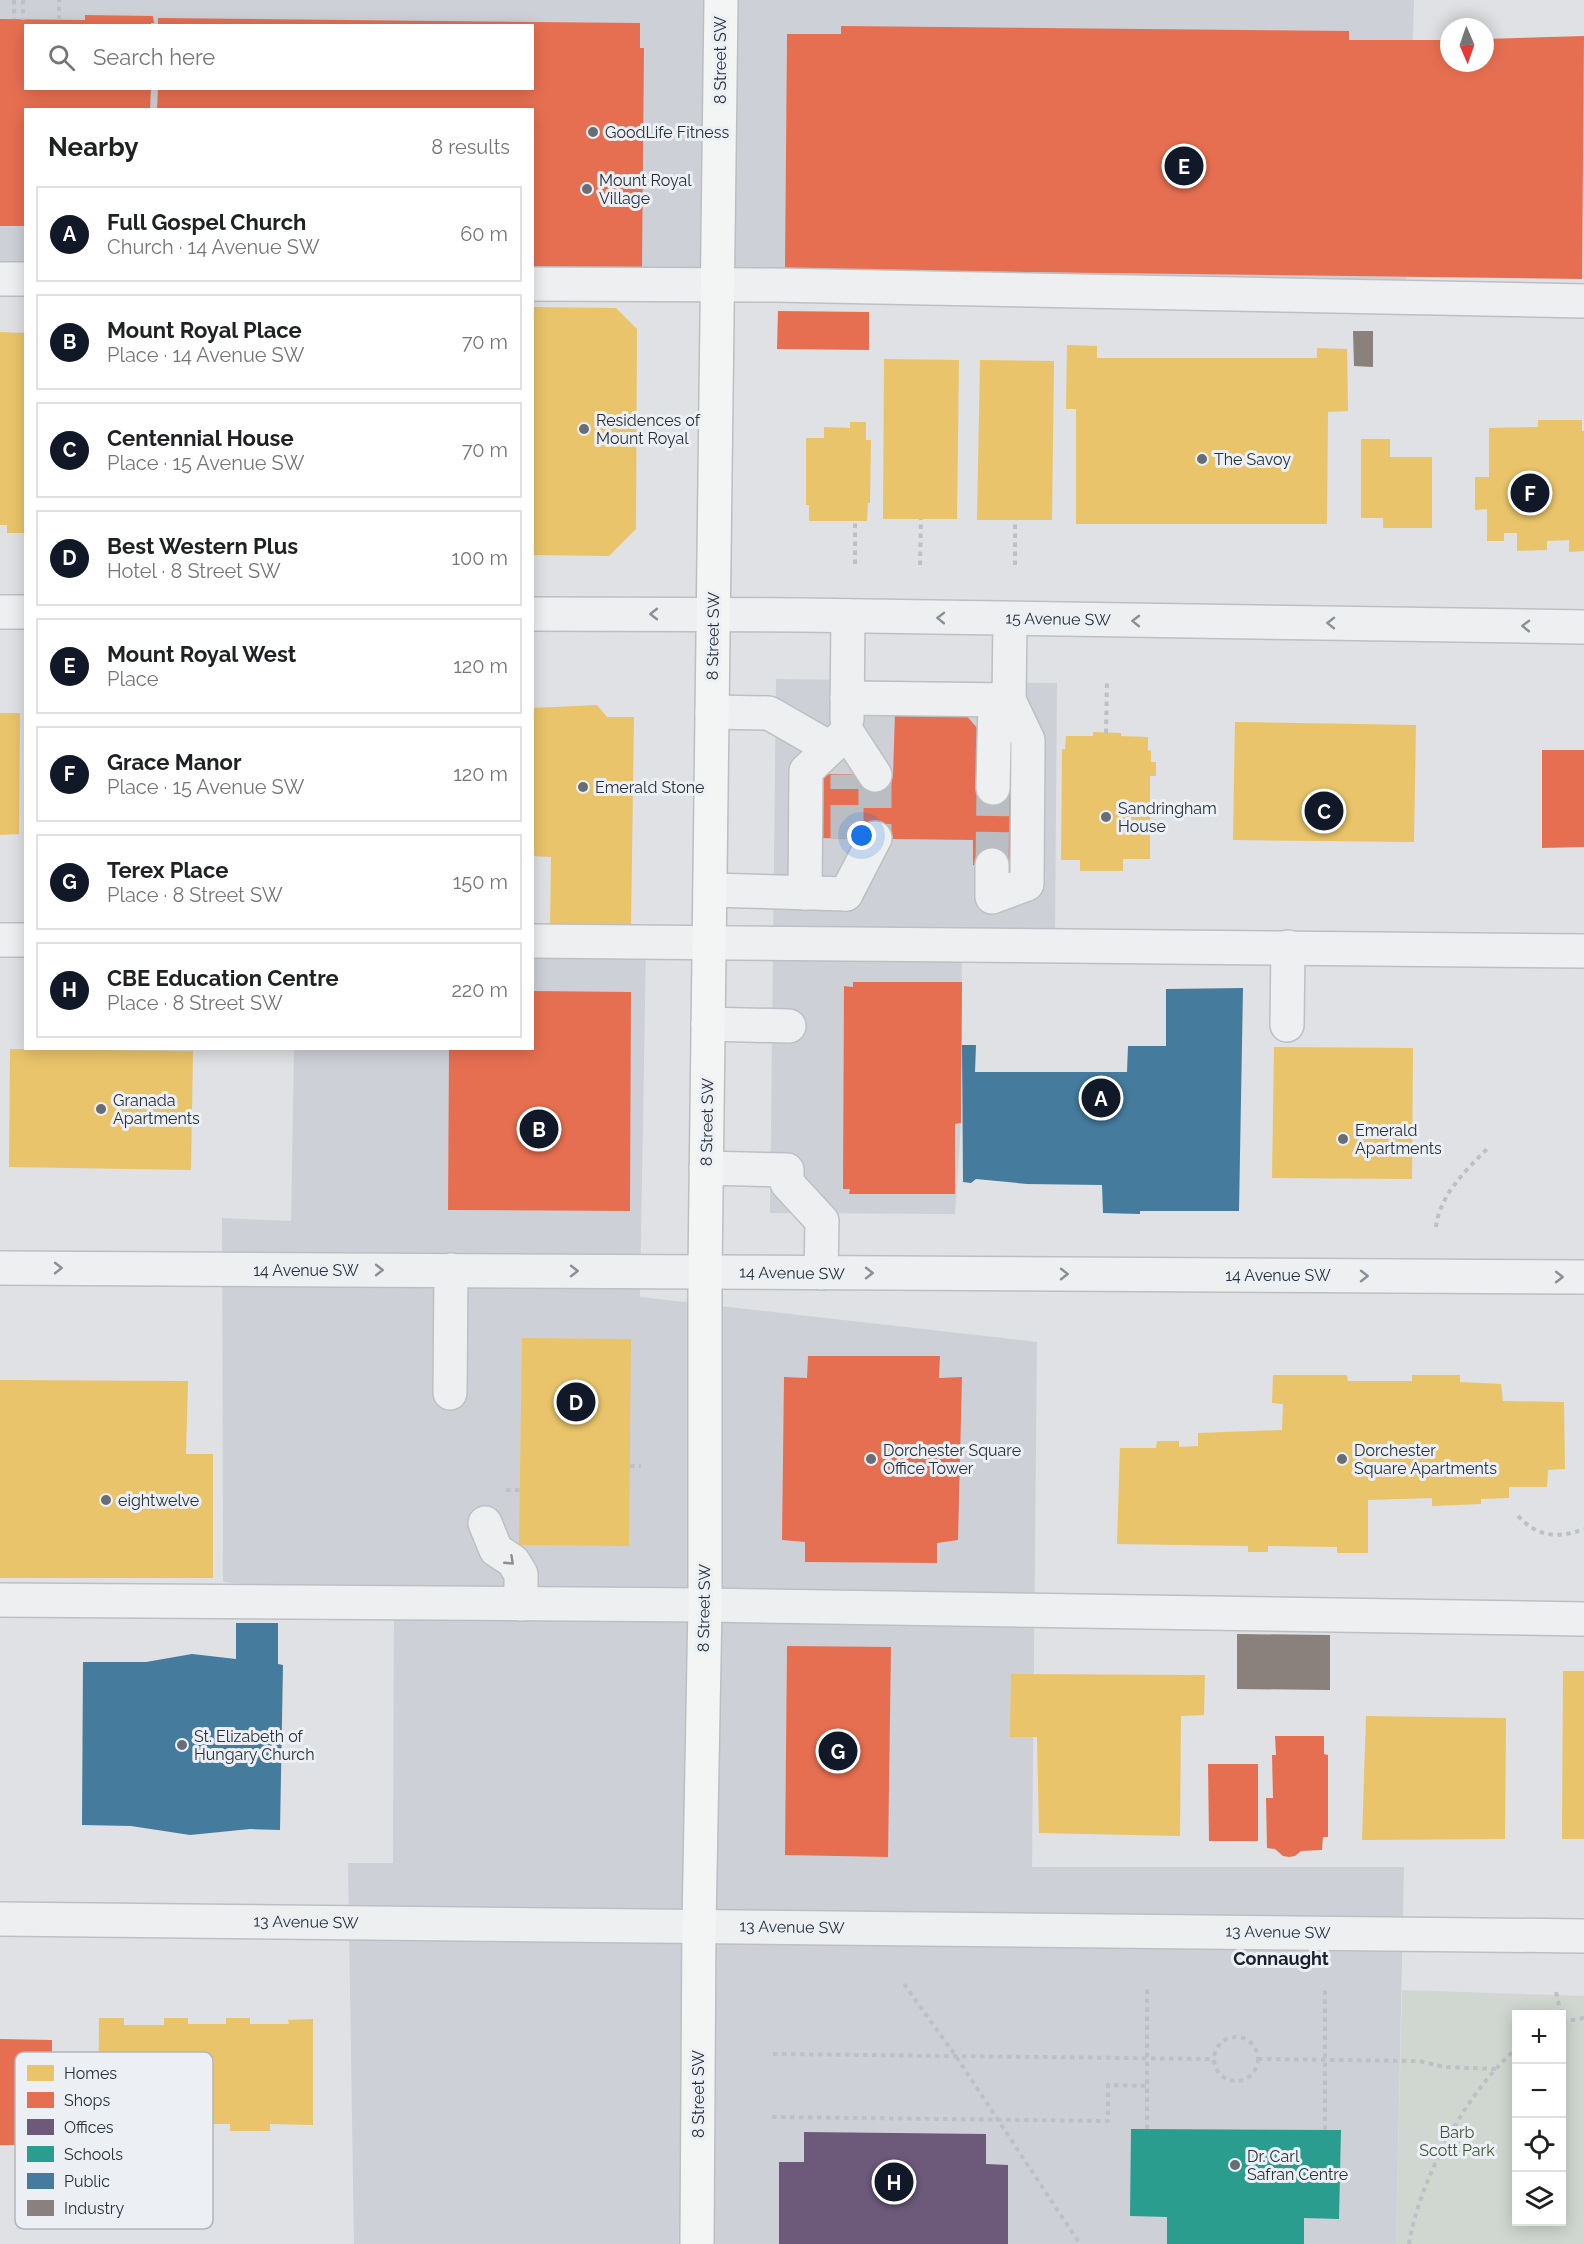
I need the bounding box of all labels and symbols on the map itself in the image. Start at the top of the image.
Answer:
street label: 8 Street SW [711,16,730,104]
north arrow [1440,18,1494,72]
place label: GoodLife Fitness [605,123,729,142]
marker: GoodLife Fitness [586,125,600,139]
pin: E [1164,144,1204,188]
place label: Mount Royal Village [599,171,692,208]
marker: Mount Royal Village [580,182,594,196]
place label: Residences of Mount Royal [596,411,701,448]
marker: Residences of Mount Royal [577,422,591,436]
place label: The Savoy [1214,450,1291,469]
marker: The Savoy [1195,452,1209,466]
pin: F [1510,470,1550,516]
street label: 8 Street SW [703,591,723,680]
one-way arrow [650,608,659,620]
street label: 15 Avenue SW [1005,609,1111,629]
one-way arrow [936,612,945,624]
one-way arrow [1131,614,1140,627]
one-way arrow [1326,617,1335,629]
one-way arrow [1521,620,1530,632]
place label: Emerald Stone [595,778,704,797]
marker: Emerald Stone [576,780,590,794]
pin: C [1304,788,1344,834]
place label: Sandringham House [1118,799,1217,836]
marker: Sandringham House [1099,810,1113,824]
your location [847,821,876,850]
pin: A [1082,1076,1120,1120]
street label: 8 Street SW [697,1077,717,1166]
place label: Granada Apartments [113,1091,200,1128]
marker: Granada Apartments [94,1102,108,1116]
pin: B [520,1106,558,1152]
place label: Emerald Apartments [1355,1121,1442,1158]
marker: Emerald Apartments [1336,1132,1350,1146]
street label: 14 Avenue SW [253,1261,359,1280]
one-way arrow [54,1262,63,1275]
street label: 14 Avenue SW [739,1263,845,1283]
one-way arrow [375,1264,384,1276]
one-way arrow [570,1265,579,1277]
street label: 14 Avenue SW [1225,1266,1331,1285]
one-way arrow [864,1267,873,1279]
one-way arrow [1059,1268,1068,1280]
one-way arrow [1359,1270,1368,1282]
one-way arrow [1554,1271,1563,1283]
pin: D [556,1380,596,1424]
place label: Dorchester Square Office Tower [883,1441,1021,1478]
place label: Dorchester Square Apartments [1354,1441,1497,1478]
marker: Dorchester Square Office Tower [864,1452,878,1466]
marker: Dorchester Square Apartments [1335,1452,1349,1466]
place label: eightwelve [118,1491,199,1510]
marker: eightwelve [99,1493,113,1507]
one-way arrow [503,1554,514,1565]
street label: 8 Street SW [694,1563,714,1652]
place label: St. Elizabeth of Hungary Church [194,1727,314,1764]
pin: G [818,1728,858,1774]
marker: St. Elizabeth of Hungary Church [175,1738,189,1752]
street label: 13 Avenue SW [253,1912,359,1932]
street label: 13 Avenue SW [739,1917,845,1937]
street label: 13 Avenue SW [1225,1922,1331,1942]
district label: Connaught [1233,1948,1329,1969]
street label: 8 Street SW [689,2050,708,2138]
legend [15,2052,213,2229]
text: Homes [64,2064,117,2083]
text: Shops [64,2091,110,2110]
text: Offices [64,2118,114,2137]
park label: Barb Scott Park [1419,2123,1495,2160]
text: Schools [64,2145,123,2164]
place label: Dr. Carl Safran Centre [1247,2147,1348,2184]
marker: Dr. Carl Safran Centre [1228,2158,1242,2172]
pin: H [874,2160,914,2204]
text: Public [64,2172,110,2191]
text: Industry [64,2199,124,2218]

